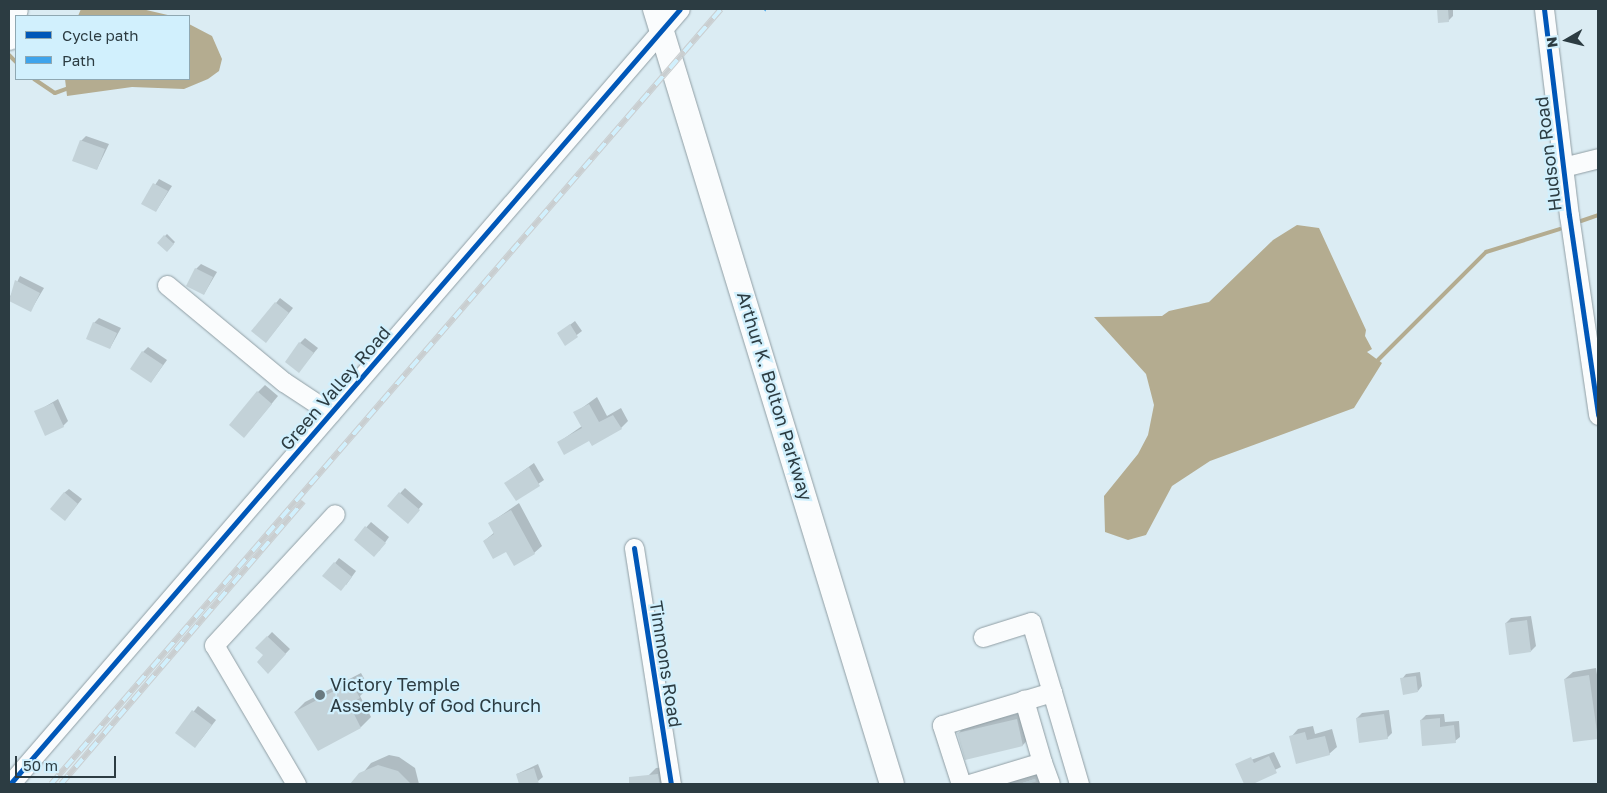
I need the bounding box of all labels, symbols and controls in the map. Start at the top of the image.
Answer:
legend [15,15,190,80]
north arrow [1542,15,1592,65]
text: Cycle path [62,26,138,44]
text: N [1542,36,1561,49]
text: Path [62,51,95,69]
street label: Hudson Road [1530,95,1566,213]
street label: Arthur K. Bolton Parkway [733,289,817,503]
street label: Green Valley Road [275,322,395,454]
street label: Timmons Road [645,599,687,729]
place label: Victory Temple Assembly of God Church [330,674,541,716]
marker: Victory Temple Assembly of God Church [314,689,326,701]
scale bar [18,746,119,778]
text: 50 m [23,756,58,774]

